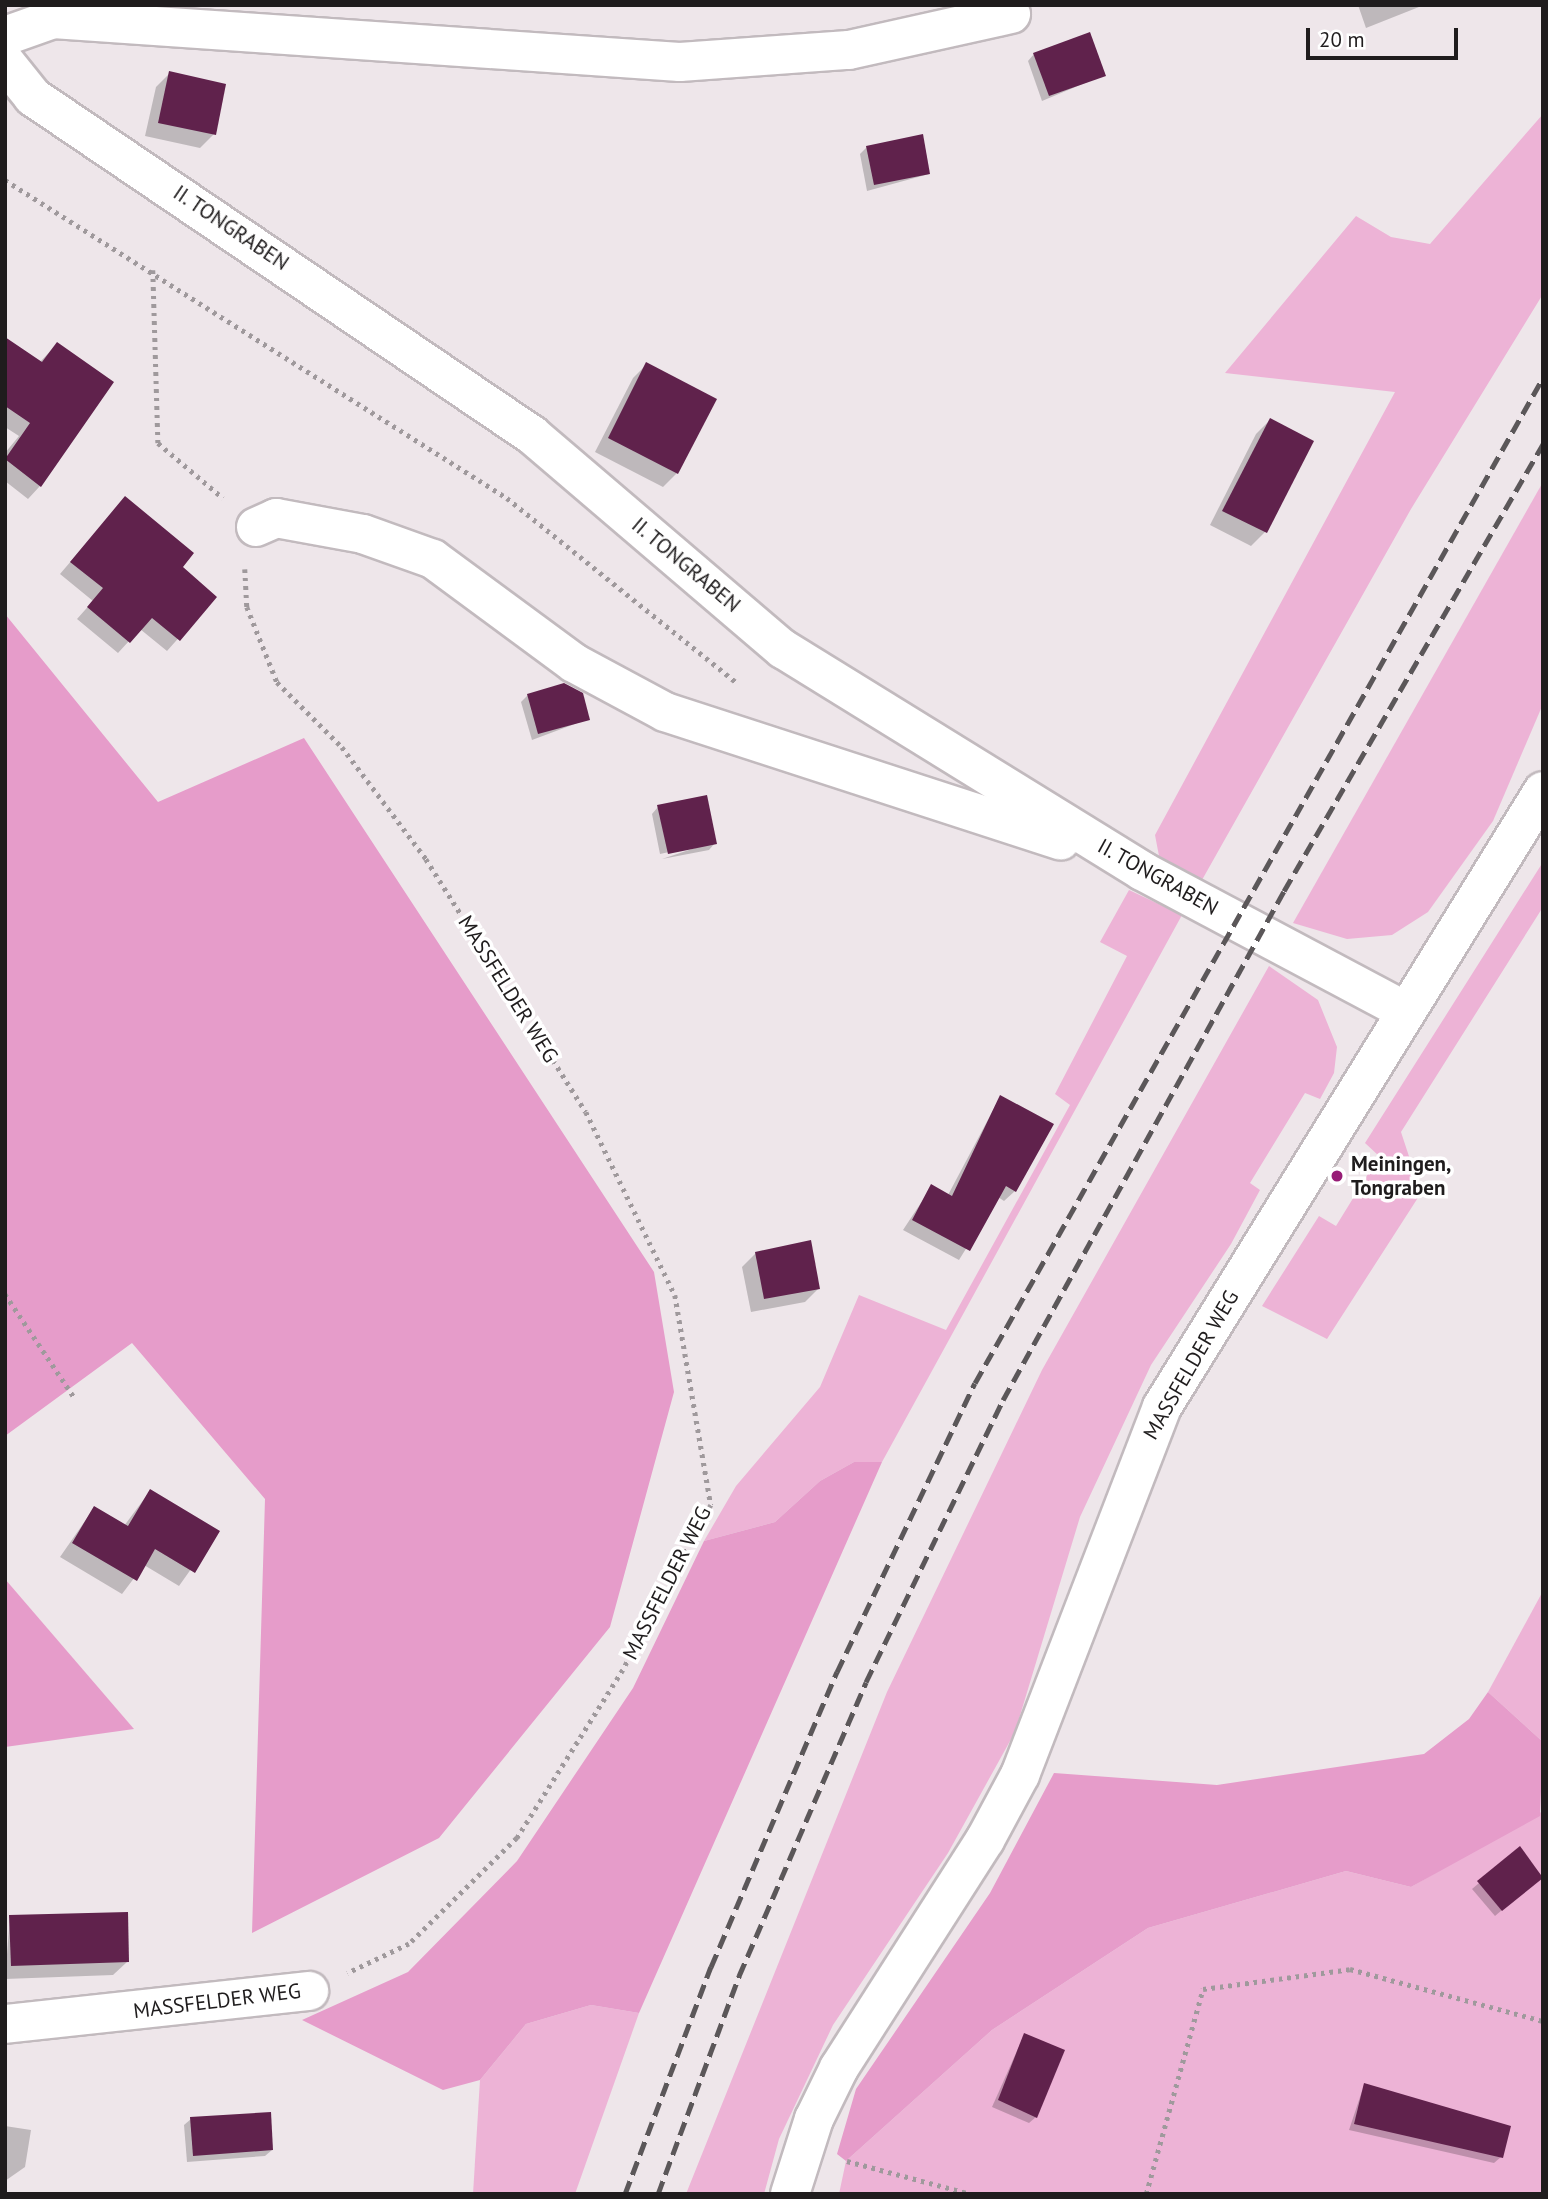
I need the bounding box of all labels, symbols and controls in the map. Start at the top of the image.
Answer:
scale bar [1310,14,1462,58]
text: 20 m [1319,26,1365,53]
street label: II. TONGRABEN [167,179,295,277]
street label: II. TONGRABEN [626,512,746,618]
street label: II. TONGRABEN [1092,833,1224,921]
street label: MASSFELDER WEG [453,911,563,1067]
place label: Meiningen, Tongraben [1351,1151,1451,1201]
marker: Meiningen, Tongraben [1329,1168,1345,1184]
street label: MASSFELDER WEG [1138,1286,1244,1444]
street label: MASSFELDER WEG [617,1502,717,1664]
street label: MASSFELDER WEG [132,1978,302,2024]

